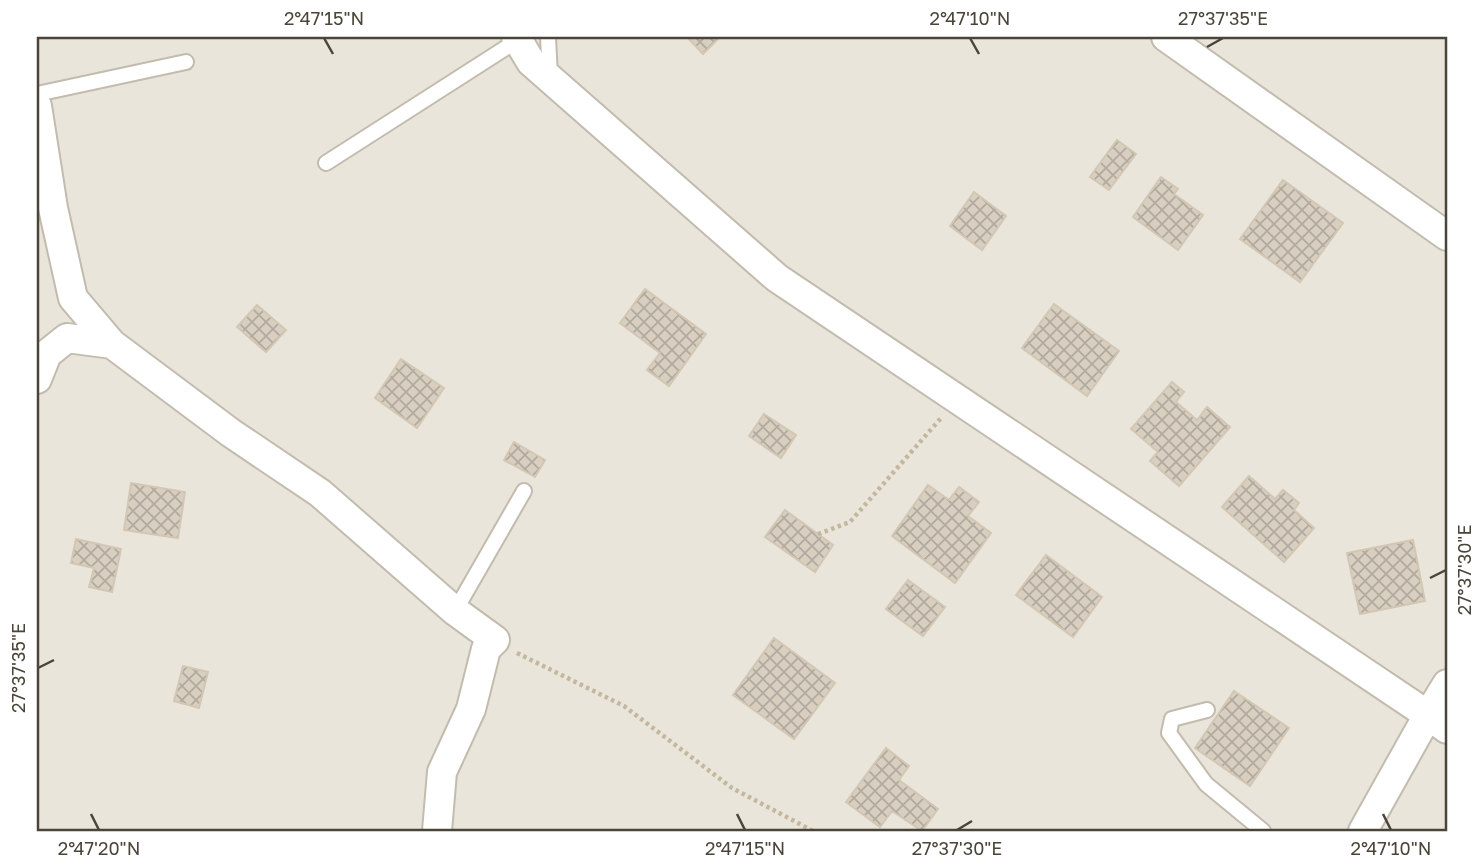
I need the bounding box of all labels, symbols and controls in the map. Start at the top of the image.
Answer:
text: 2°47'15"N [284,7,364,29]
text: 2°47'10"N [930,7,1010,29]
text: 27°37'35"E [1178,7,1268,29]
text: 27°37'30"E [1453,525,1475,615]
text: 27°37'35"E [7,623,29,713]
text: 2°47'20"N [58,837,140,859]
text: 2°47'15"N [705,837,785,859]
text: 27°37'30"E [912,837,1002,859]
text: 2°47'10"N [1351,837,1431,859]

